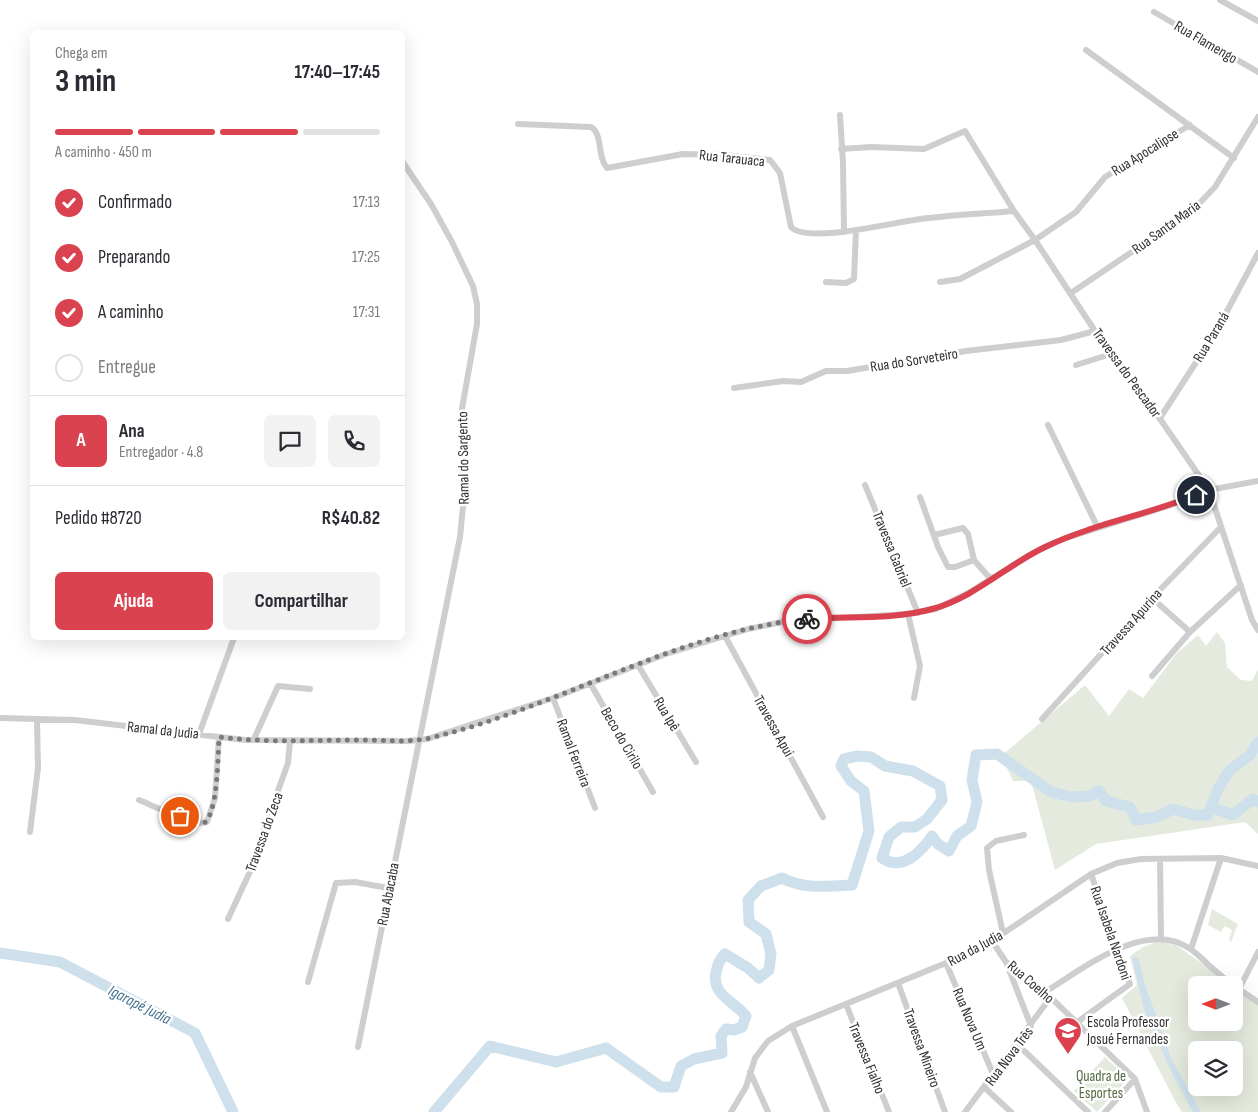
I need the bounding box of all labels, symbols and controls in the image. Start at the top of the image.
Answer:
street label: Rua Flamengo [1171,17,1241,68]
text: Chega em [55,44,108,63]
text: 17:40–17:45 [294,61,380,84]
text: 3 min [55,62,116,101]
street label: Rua Apocalipse [1108,124,1182,181]
text: A caminho · 450 m [55,143,152,162]
street label: Rua Tarauaca [698,146,766,171]
icon: check [55,189,83,217]
text: Confirmado [98,191,172,214]
text: 17:13 [353,193,380,212]
street label: Rua Santa Maria [1128,196,1205,259]
icon: check [55,244,83,272]
text: Preparando [98,246,170,269]
text: 17:25 [352,248,380,267]
icon: check [55,299,83,327]
text: A caminho [98,301,164,324]
text: 17:31 [353,303,380,322]
street label: Rua Paraná [1189,308,1234,366]
street label: Travessa do Pescador [1088,325,1166,422]
street label: Rua do Sorveteiro [869,344,959,377]
text: Entregue [98,356,156,379]
street label: Ramal do Sargento [453,411,474,505]
button: chat [264,415,316,467]
button: phone [328,415,380,467]
text: Ana [119,420,145,443]
text: A [76,429,86,452]
text: Entregador · 4.8 [119,443,203,462]
pin [1175,474,1217,516]
icon: home [1182,481,1210,509]
text: Pedido #8720 [55,507,142,530]
text: R$40.82 [322,507,380,530]
street label: Travessa Gabriel [868,508,915,590]
button: Ajuda [55,572,213,630]
button: Compartilhar [223,572,380,630]
street label: Travessa Apurina [1096,585,1167,660]
courier [782,594,832,644]
icon: bike [793,605,821,633]
street label: Travessa Apui [749,692,798,760]
street label: Rua Ipê [649,694,684,735]
street label: Beco do Cirilo [596,704,647,773]
street label: Ramal Ferreira [552,716,595,790]
street label: Ramal da Judia [126,717,200,744]
street label: Travessa do Zeca [241,789,288,875]
pin [159,795,201,837]
icon: bag [166,802,194,830]
street label: Rua Abacaba [373,861,404,927]
street label: Rua Isabela Nardoni [1086,884,1136,983]
street label: Rua da Judia [944,926,1006,971]
street label: Rua Coelho [1003,957,1058,1008]
north arrow [1188,976,1242,1031]
map controls [1188,976,1243,1096]
water label: Igarapé Judia [105,981,174,1029]
street label: Rua Nova Um [948,985,991,1053]
street label: Travessa Mineiro [899,1006,945,1090]
place label: Escola Professor Josué Fernandes [1086,1013,1170,1049]
school or university icon: Escola Professor Josué Fernandes [1053,1016,1083,1055]
street label: Travessa Fialho [844,1020,889,1097]
street label: Rua Nova Três [981,1023,1038,1090]
button: layers [1188,1041,1243,1096]
park label: Quadra de Esportes [1076,1067,1126,1103]

